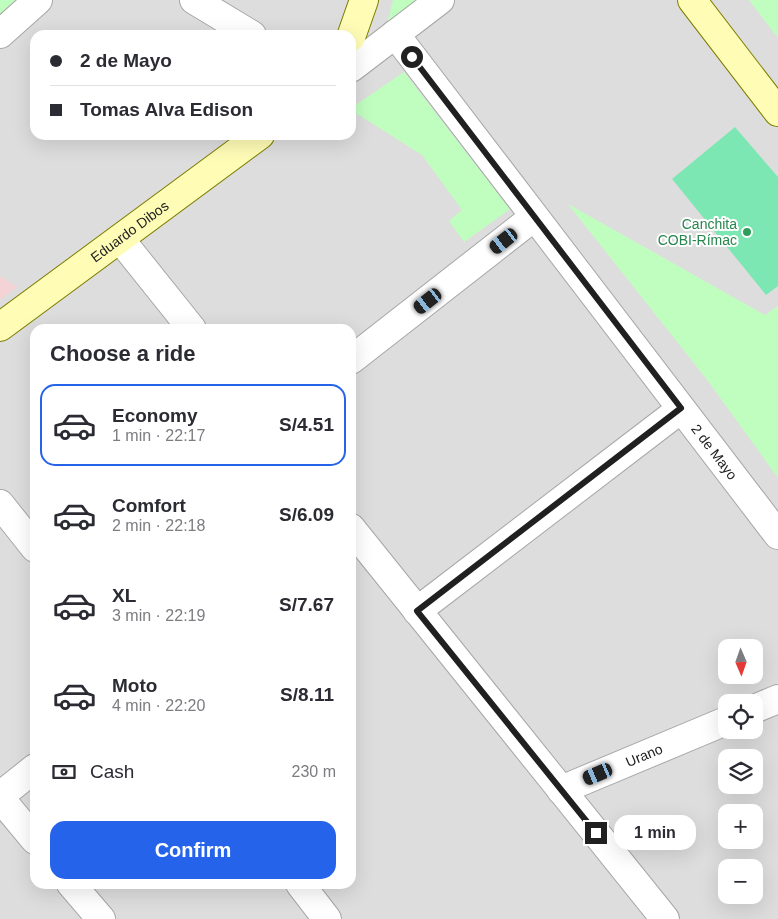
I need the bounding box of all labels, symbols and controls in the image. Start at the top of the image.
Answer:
route start [401,46,423,68]
text: 2 de Mayo [80,50,172,71]
text: Tomas Alva Edison [80,99,253,120]
street label: Eduardo Dibos [87,197,172,265]
place label: Canchita COBI-Rímac [658,216,737,248]
car [487,226,520,256]
marker: Canchita COBI-Rímac [741,226,753,238]
car [411,286,444,316]
text: Choose a ride [50,341,195,366]
icon: car [52,403,97,448]
text: Economy [112,405,198,426]
text: S/4.51 [279,414,334,435]
street label: 2 de Mayo [688,421,741,483]
text: 1 min · 22:17 [112,427,205,444]
icon: car [52,493,97,538]
text: Comfort [112,495,186,516]
text: S/6.09 [279,504,334,525]
text: 2 min · 22:18 [112,517,205,534]
icon: car [52,583,97,628]
text: XL [112,585,136,606]
text: S/7.67 [279,594,334,615]
text: 3 min · 22:19 [112,607,205,624]
north arrow [718,639,762,684]
map controls [718,639,763,904]
icon: car [52,673,97,718]
text: Moto [112,675,157,696]
text: S/8.11 [280,684,334,705]
button: locate [718,694,763,739]
text: 4 min · 22:20 [112,697,205,714]
street label: Urano [623,740,665,770]
button: layers [718,749,763,794]
icon: cash [50,758,78,786]
text: Cash [90,761,134,782]
car [581,761,614,787]
text: 230 m [292,763,336,780]
button: + [718,804,763,849]
callout: 1 min [614,816,696,850]
button: Confirm [50,821,336,879]
route end [585,822,607,844]
text: 1 min [634,824,676,841]
button: − [718,859,763,904]

